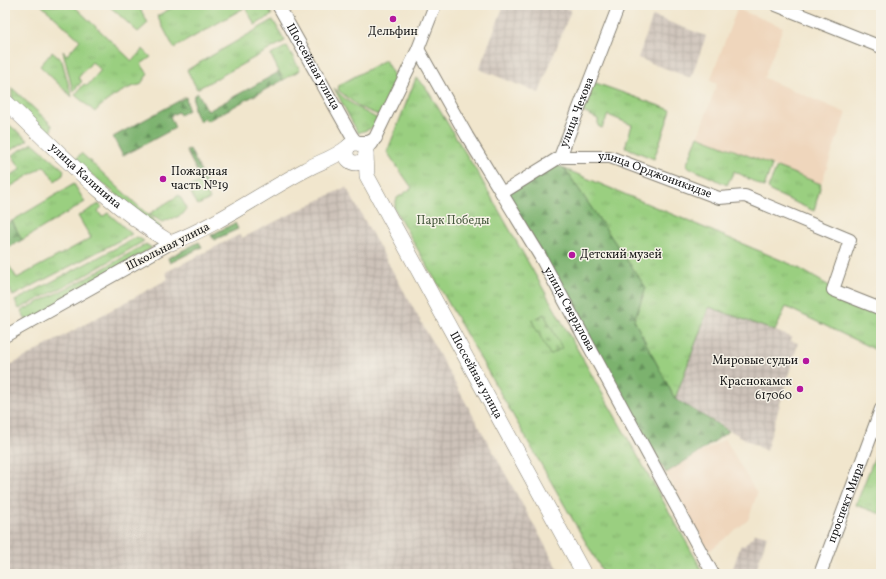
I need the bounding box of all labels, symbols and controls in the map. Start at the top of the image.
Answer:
marker: Дельфин [388,14,398,24]
street label: Шоссейная улица [282,21,344,113]
place label: Дельфин [368,24,418,40]
street label: улица Чехова [556,75,598,150]
street label: улица Калинина [46,140,125,213]
street label: улица Орджоникидзе [598,149,714,203]
place label: Пожарная часть №19 [171,164,228,194]
marker: Пожарная часть №19 [158,174,168,184]
park label: Парк Победы [417,213,490,229]
street label: Школьная улица [123,219,213,275]
place label: Детский музей [580,247,662,263]
marker: Детский музей [567,250,577,260]
street label: улица Свердлова [539,264,599,355]
street label: Шоссейная улица [445,329,506,422]
place label: Мировые судьи [712,353,798,369]
marker: Мировые судьи [801,356,811,366]
place label: Краснокамск 617060 [720,374,793,404]
marker: Краснокамск 617060 [795,384,805,394]
street label: проспект Мира [824,460,869,545]

